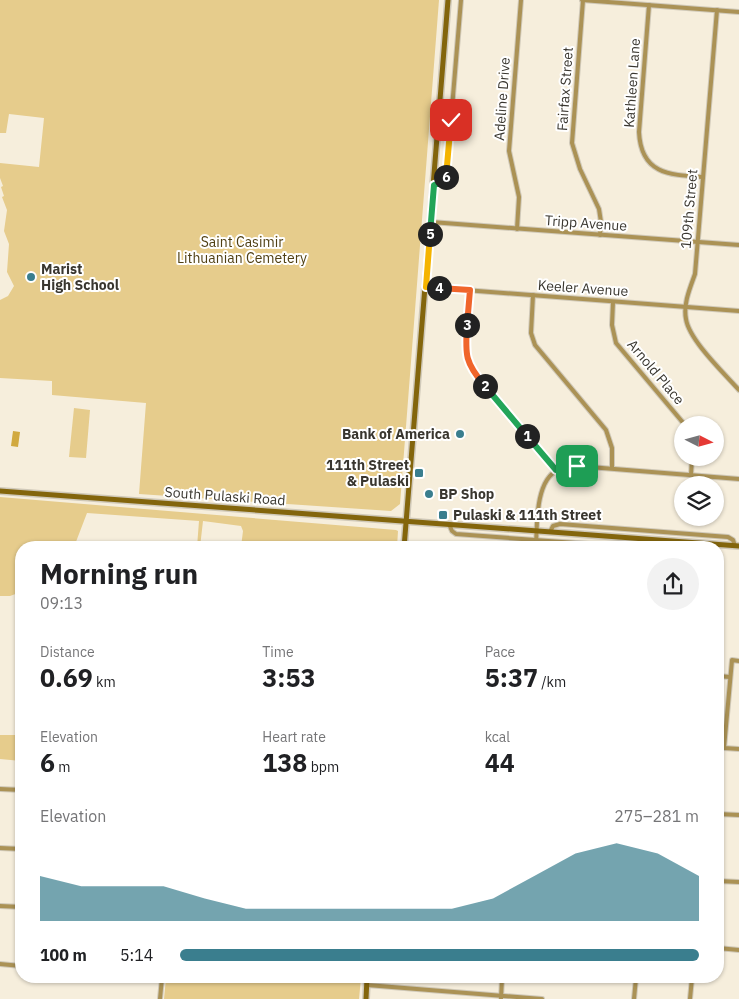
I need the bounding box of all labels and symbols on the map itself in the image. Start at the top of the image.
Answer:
street label: Kathleen Lane [620,37,644,128]
street label: Fairfax Street [553,46,577,132]
street label: Adeline Drive [490,56,514,141]
pin [430,99,472,141]
pin: 6 [434,164,458,190]
street label: 109th Street [677,168,701,250]
street label: Tripp Avenue [544,211,628,235]
pin: 5 [418,222,442,246]
park label: Saint Casimir Lithuanian Cemetery [177,233,307,267]
place label: Marist High School [41,260,119,294]
marker: Marist High School [25,271,37,283]
pin: 4 [426,276,452,300]
street label: Keeler Avenue [537,276,629,300]
pin: 3 [454,312,480,338]
street label: Arnold Place [624,336,689,408]
pin: 2 [472,374,498,398]
north arrow [674,416,724,466]
pin: 1 [514,424,540,448]
place label: Bank of America [342,425,450,443]
marker: Bank of America [454,428,466,440]
pin [556,445,598,487]
place label: 111th Street & Pulaski [326,456,409,490]
marker: 111th Street & Pulaski [413,467,425,479]
street label: South Pulaski Road [164,483,286,509]
place label: BP Shop [439,485,494,503]
marker: BP Shop [423,488,435,500]
place label: Pulaski & 111th Street [453,506,602,524]
marker: Pulaski & 111th Street [437,509,449,521]

